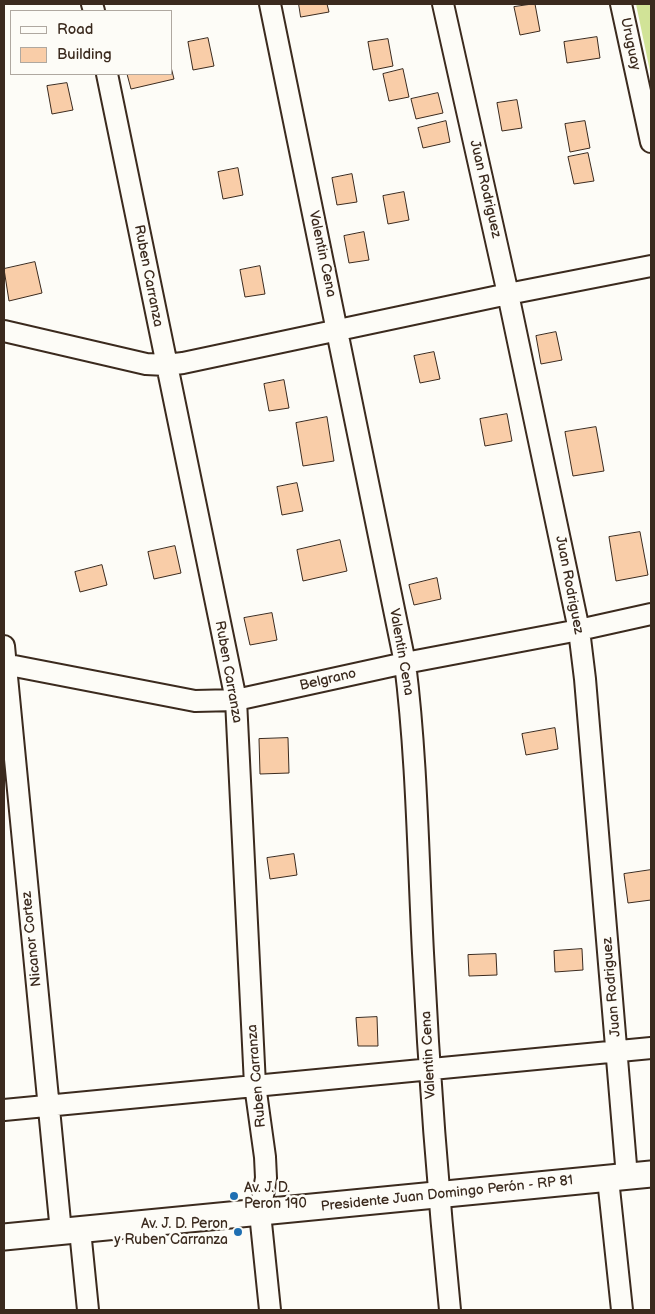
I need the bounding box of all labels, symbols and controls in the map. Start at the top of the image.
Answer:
legend [10,10,172,75]
street label: Uruguay [616,16,644,72]
text: Road [57,20,93,39]
text: Building [57,45,112,64]
street label: Juan Rodriguez [466,138,504,240]
street label: Valentin Cena [305,209,339,299]
street label: Ruben Carranza [130,224,166,328]
street label: Juan Rodriguez [551,534,587,636]
street label: Valentin Cena [385,607,417,697]
street label: Ruben Carranza [211,620,245,724]
street label: Belgrano [298,665,358,695]
street label: Nicanor Cortez [19,890,45,988]
street label: Juan Rodriguez [599,937,625,1037]
street label: Valentin Cena [418,1011,440,1099]
street label: Ruben Carranza [244,1024,270,1128]
street label: Presidente Juan Domingo Perón - RP 81 [320,1172,574,1216]
place label: Av. J. D. Peron 190 [244,1180,307,1212]
marker: Av. J. D. Peron 190 [228,1190,240,1202]
place label: Av. J. D. Peron y Ruben Carranza [114,1216,228,1248]
marker: Av. J. D. Peron y Ruben Carranza [232,1226,244,1238]

